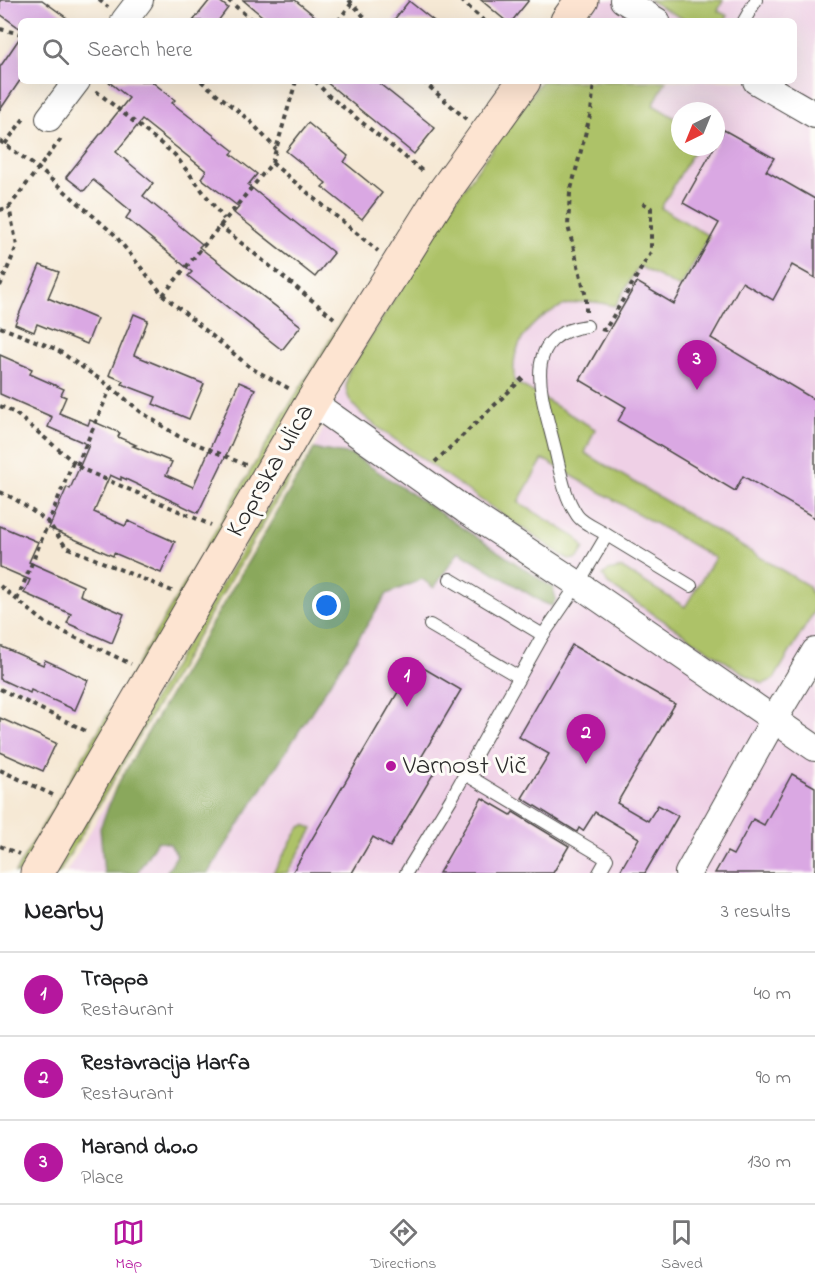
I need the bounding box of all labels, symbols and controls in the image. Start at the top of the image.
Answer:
search box [18,18,797,84]
icon: search [39,35,72,68]
text: Search here [87,35,192,67]
north arrow [671,102,725,156]
pin: 3 [678,340,716,390]
street label: Koprska ulica [217,397,325,545]
your location [312,591,341,620]
pin: 1 [388,658,426,707]
pin: 2 [566,714,606,764]
place label: Varnost Vič [402,747,526,786]
marker: Varnost Vič [384,759,398,773]
text: Nearby [24,893,103,931]
text: 3 results [721,898,791,927]
text: Trappa [81,964,148,996]
text: 1 [40,980,47,1009]
text: 40 m [754,980,791,1009]
text: Restaurant [81,996,174,1025]
text: Restavracija Harfa [81,1048,250,1080]
text: 2 [39,1064,48,1093]
text: 90 m [756,1064,791,1093]
text: Restaurant [81,1080,174,1109]
text: Marand d.o.o [81,1132,198,1164]
text: 3 [39,1148,48,1177]
text: 130 m [747,1148,791,1177]
text: Place [81,1164,123,1193]
tab: Map [112,1216,145,1276]
tab: Directions [370,1216,436,1276]
tab: Saved [661,1216,703,1276]

